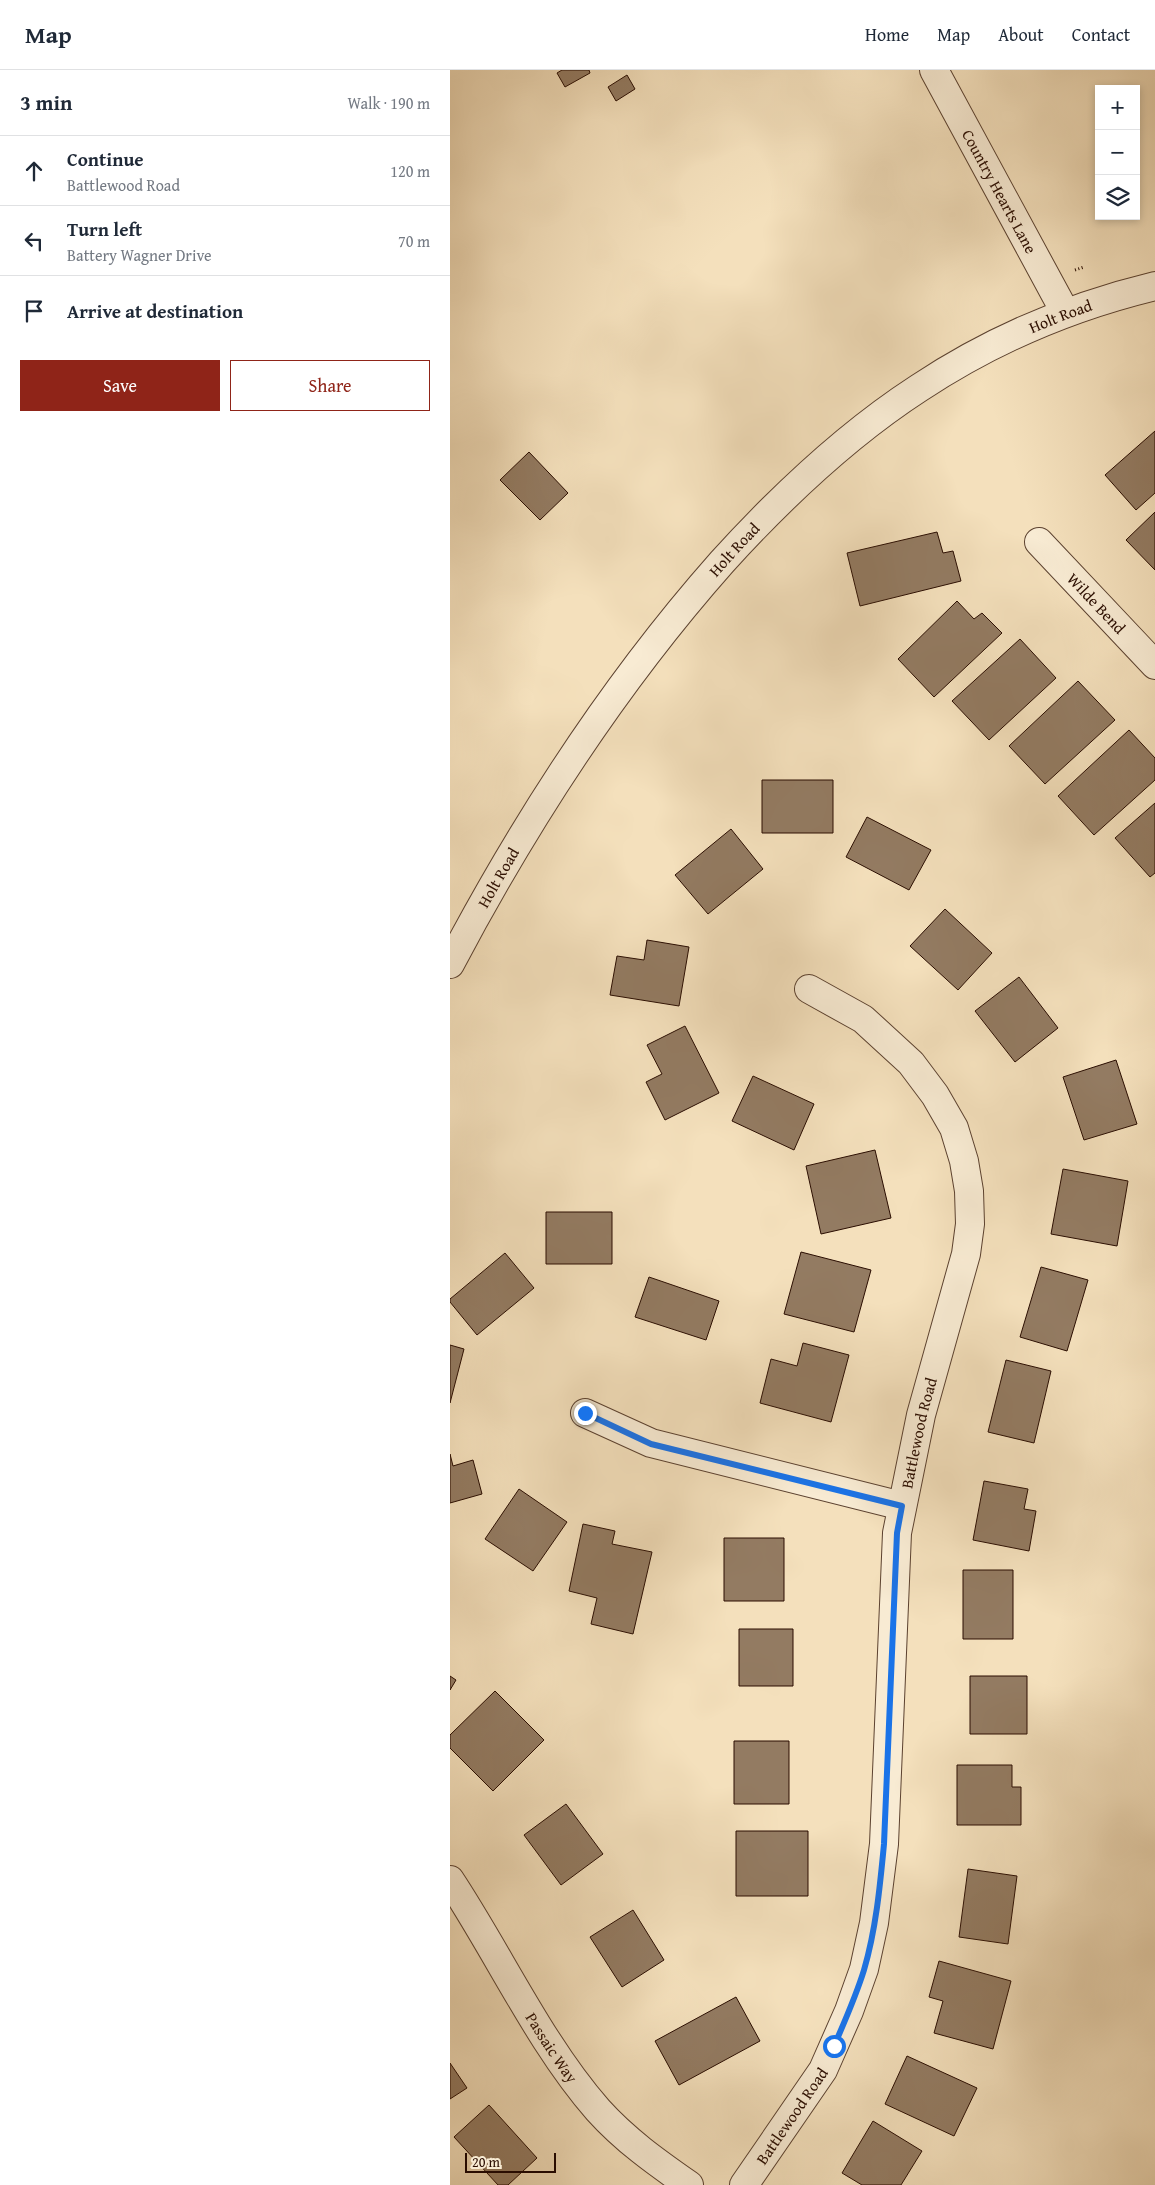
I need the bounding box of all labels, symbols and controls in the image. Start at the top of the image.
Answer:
text: Map [25,17,72,52]
text: Home [865,21,909,48]
text: Map [937,21,970,48]
text: About [998,21,1044,48]
text: Contact [1072,21,1130,48]
map controls [1095,85,1140,220]
button: + [1095,85,1140,130]
text: 3 min [20,87,72,118]
text: Walk · 190 m [347,91,430,115]
street label: Country Hearts Lane [956,125,1043,258]
button: − [1095,130,1140,175]
text: Continue [67,145,144,173]
icon: ahead [20,157,48,185]
text: 120 m [390,159,430,183]
text: Battlewood Road [67,173,180,197]
button: layers [1095,175,1140,220]
text: Turn left [67,215,142,243]
icon: left [20,227,48,255]
text: 70 m [398,229,430,253]
text: Battery Wagner Drive [67,243,212,267]
street label: Holt Road [1025,293,1095,339]
icon: arrive [20,297,48,325]
text: Arrive at destination [67,297,243,325]
button: Save [20,360,220,411]
button: Share [230,360,430,411]
street label: Holt Road [703,517,765,582]
street label: Wilde Bend [1062,567,1132,639]
street label: Holt Road [471,842,525,912]
street label: Battlewood Road [894,1374,943,1490]
route end [574,1402,597,1425]
street label: Passaic Way [520,2008,584,2088]
route start [823,2035,846,2058]
street label: Battlewood Road [750,2062,834,2169]
scale bar [465,2150,556,2173]
text: 20 m [472,2152,500,2172]

